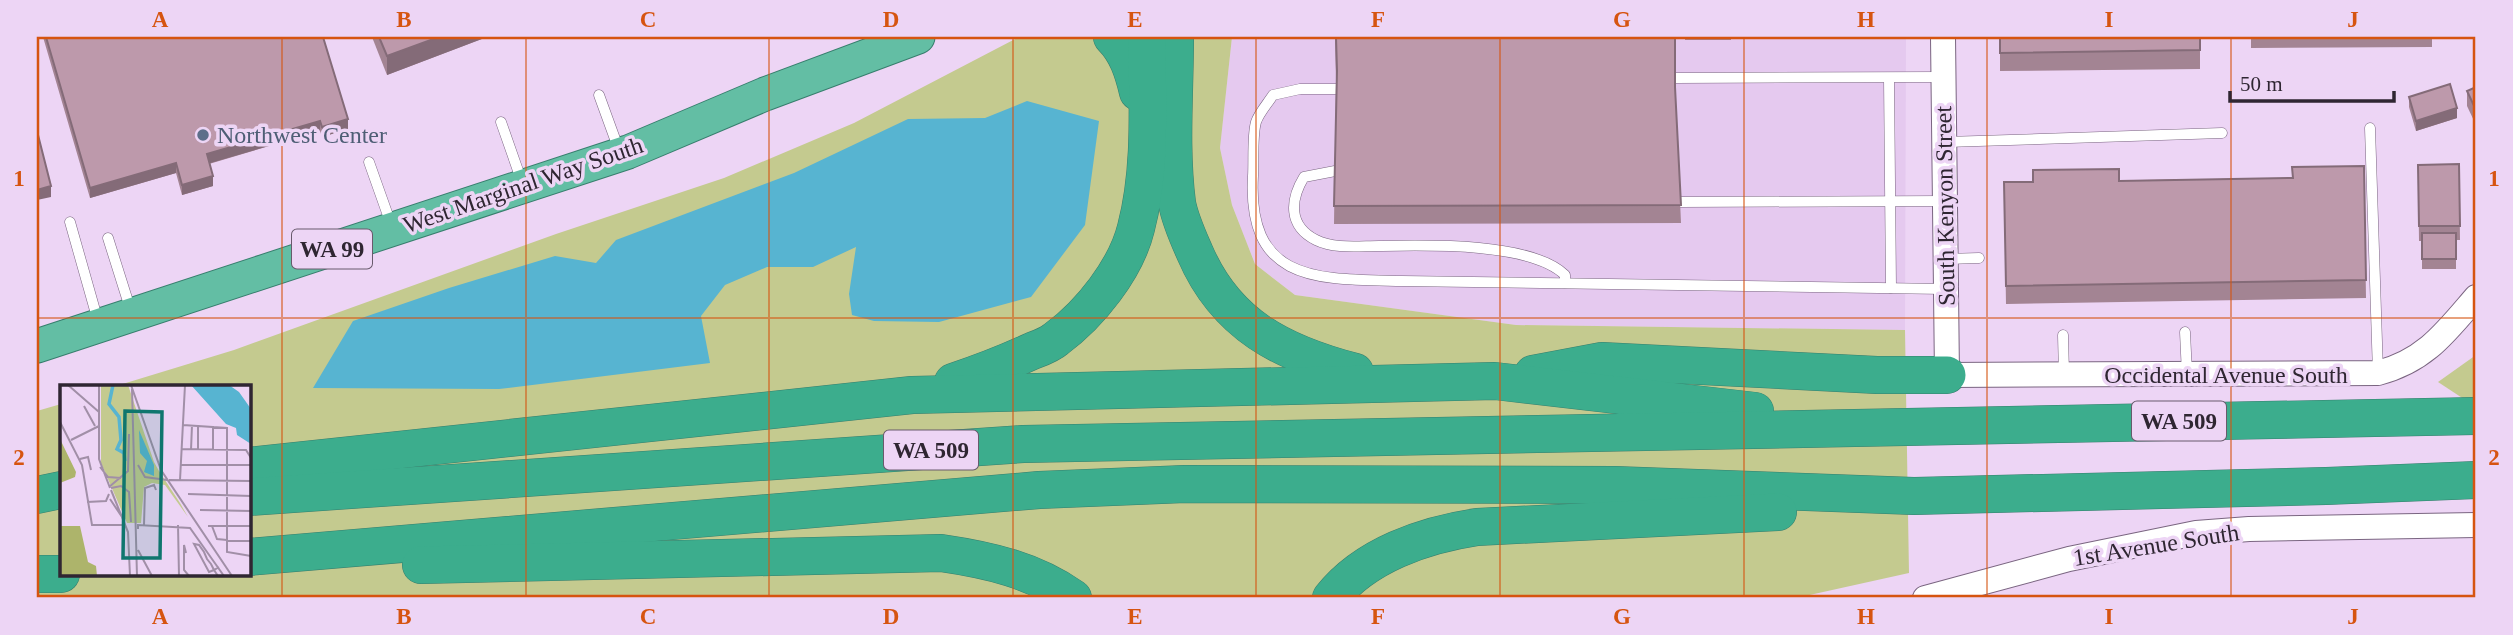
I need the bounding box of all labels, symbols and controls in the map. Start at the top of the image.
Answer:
text: A [152,7,169,32]
text: B [396,7,412,32]
text: C [640,7,656,32]
text: D [883,7,899,32]
text: E [1127,7,1143,32]
text: F [1371,7,1385,32]
text: G [1613,7,1631,32]
text: H [1857,7,1875,32]
text: I [2105,7,2114,32]
text: J [2347,7,2359,32]
scale bar [2230,60,2394,104]
text: 50 m [2240,72,2283,96]
street label: South Kenyon Street [1930,105,1960,306]
place label: Northwest Center [217,122,387,148]
marker: Northwest Center [195,127,211,143]
street label: West Marginal Way South [400,132,646,238]
text: 1 [13,166,25,191]
text: 1 [2488,166,2500,191]
road number: WA 99 [292,230,372,268]
street label: Occidental Avenue South [2104,362,2348,388]
inset map [60,385,250,576]
road number: WA 509 [2132,402,2226,440]
road number: WA 509 [884,431,978,470]
text: 2 [13,445,25,470]
text: 2 [2488,445,2500,470]
street label: 1st Avenue South [2071,519,2241,571]
text: A [152,604,169,629]
text: B [396,604,412,629]
text: C [640,604,656,629]
text: D [883,604,899,629]
text: E [1127,604,1143,629]
text: F [1371,604,1385,629]
text: G [1613,604,1631,629]
text: H [1857,604,1875,629]
text: I [2105,604,2114,629]
text: J [2347,604,2359,629]

